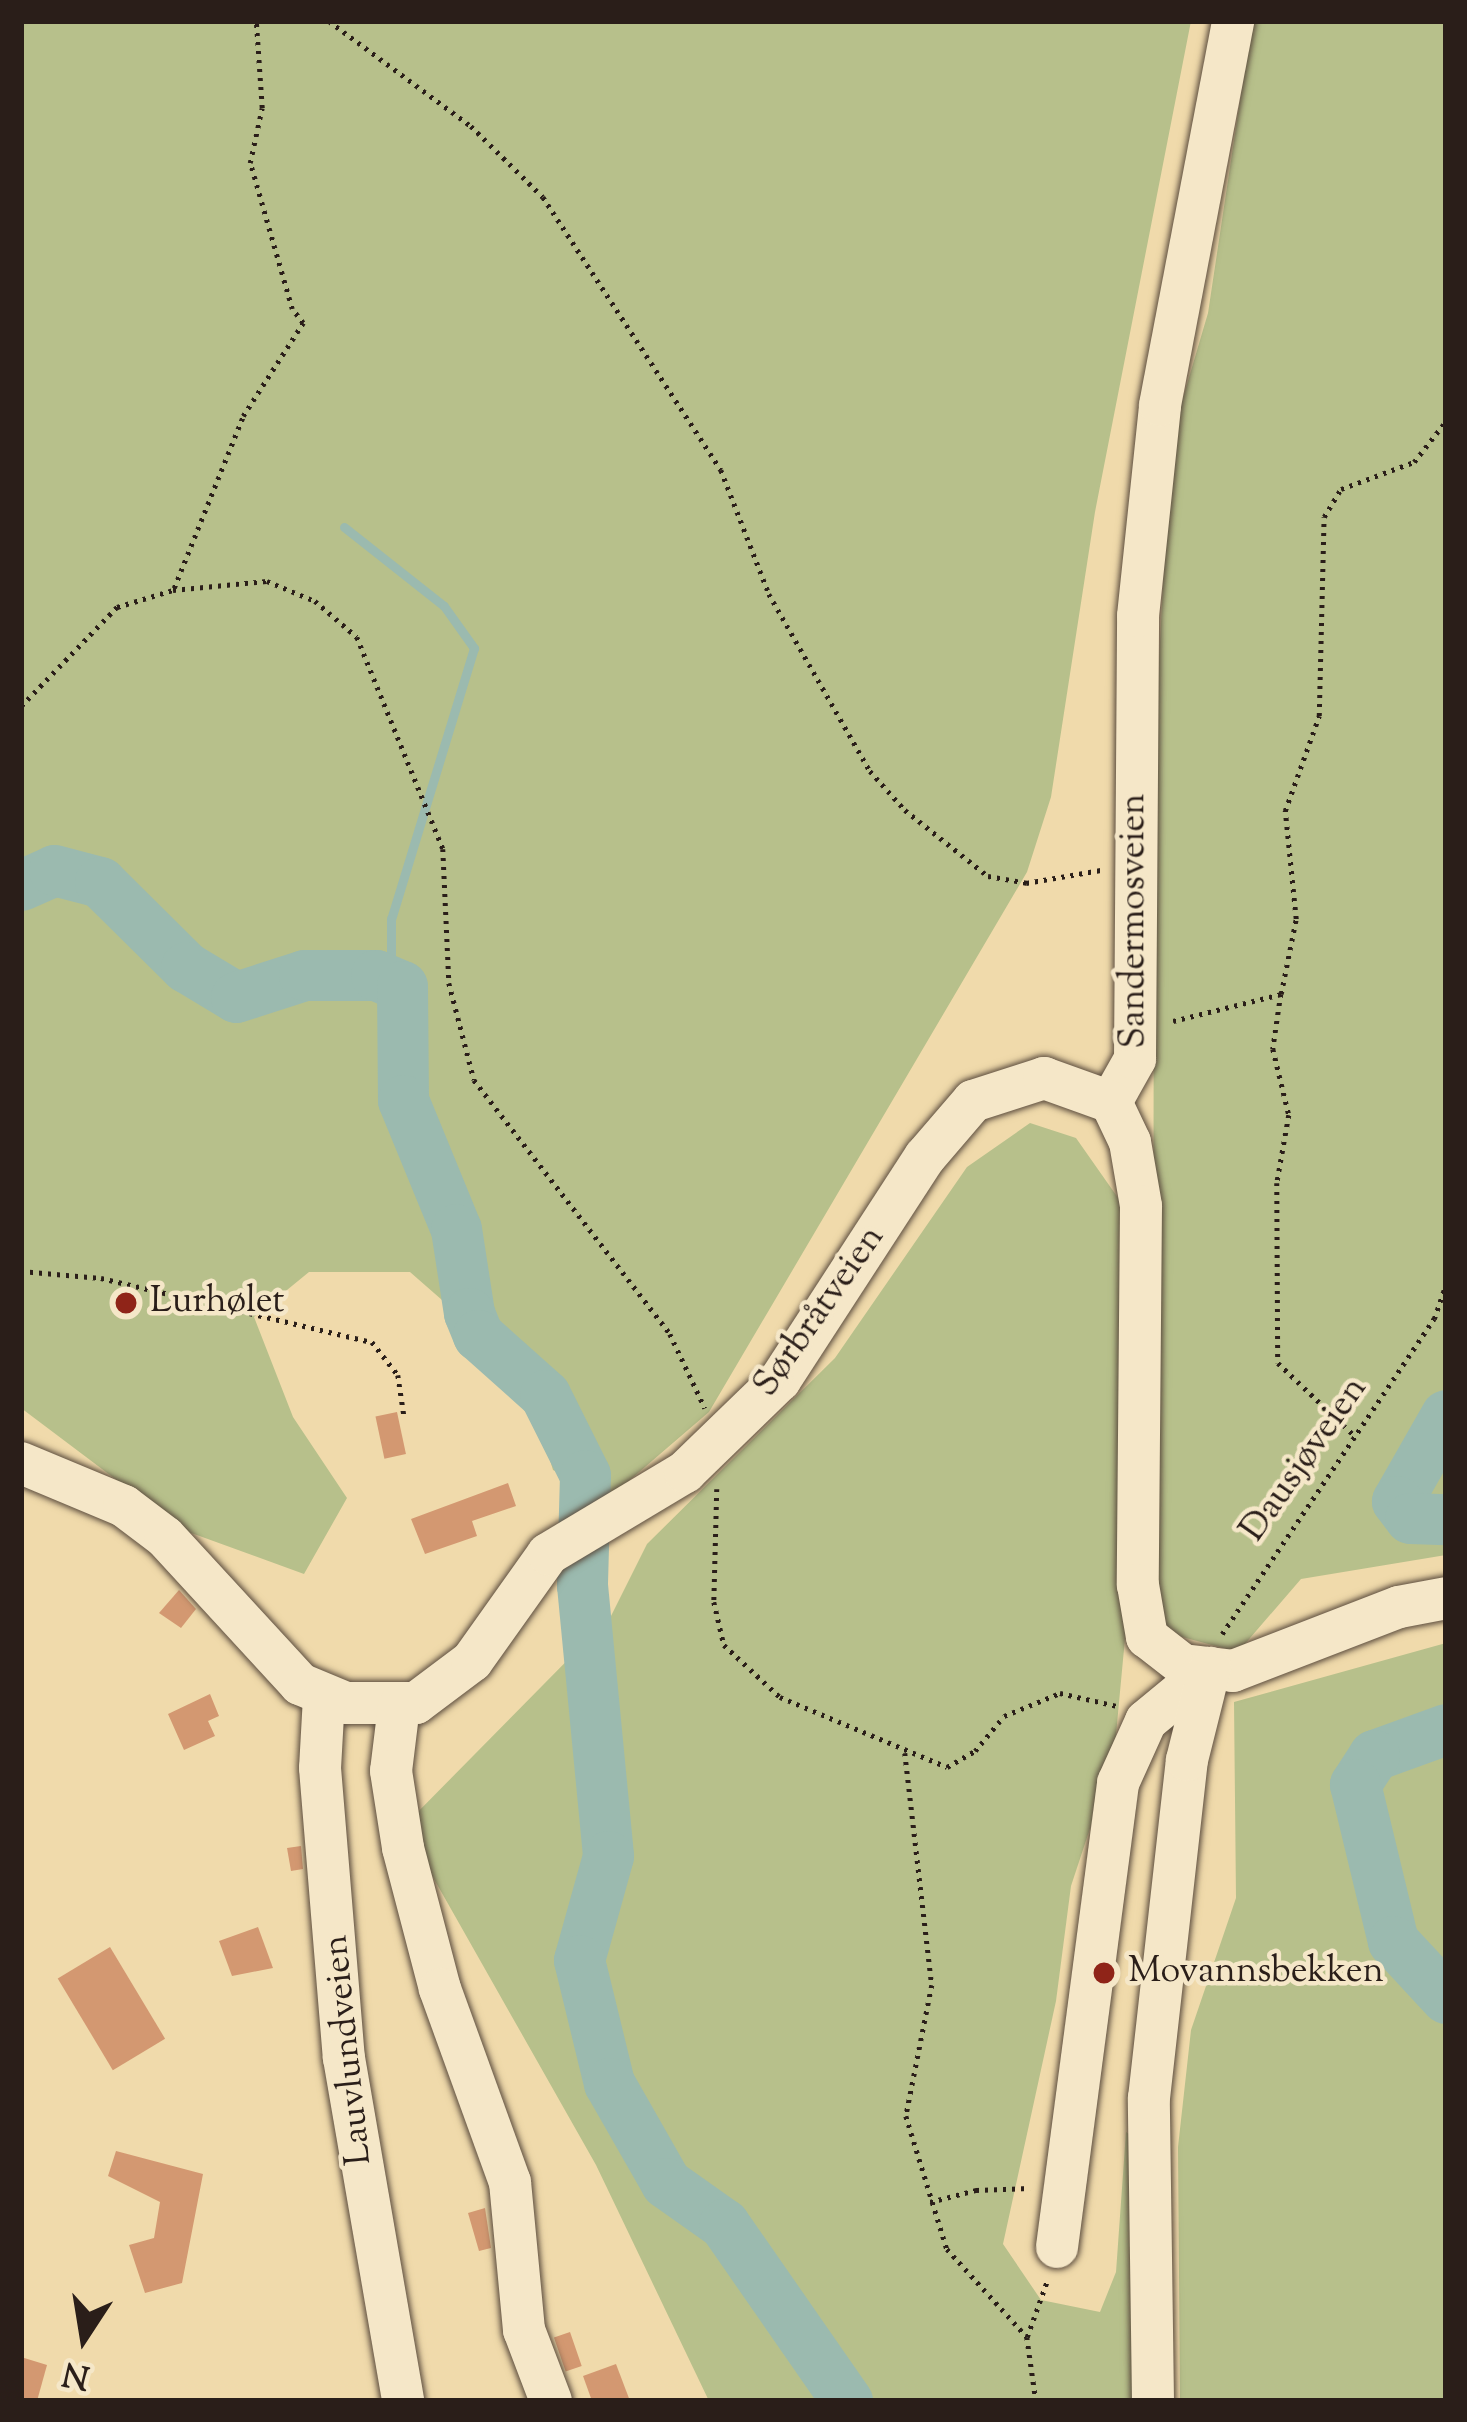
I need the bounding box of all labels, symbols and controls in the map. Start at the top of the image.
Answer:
street label: Sandermosveien [1113,793,1157,1049]
street label: Sørbråtveien [745,1218,895,1406]
place label: Lurhølet [150,1281,285,1325]
marker: Lurhølet [113,1290,139,1316]
street label: Dausjøveien [1233,1369,1377,1551]
street label: Lauvlundveien [315,1933,383,2167]
place label: Movannsbekken [1128,1951,1384,1995]
marker: Movannsbekken [1091,1960,1117,1986]
north arrow [24,2278,144,2398]
text: N [59,2347,94,2399]

